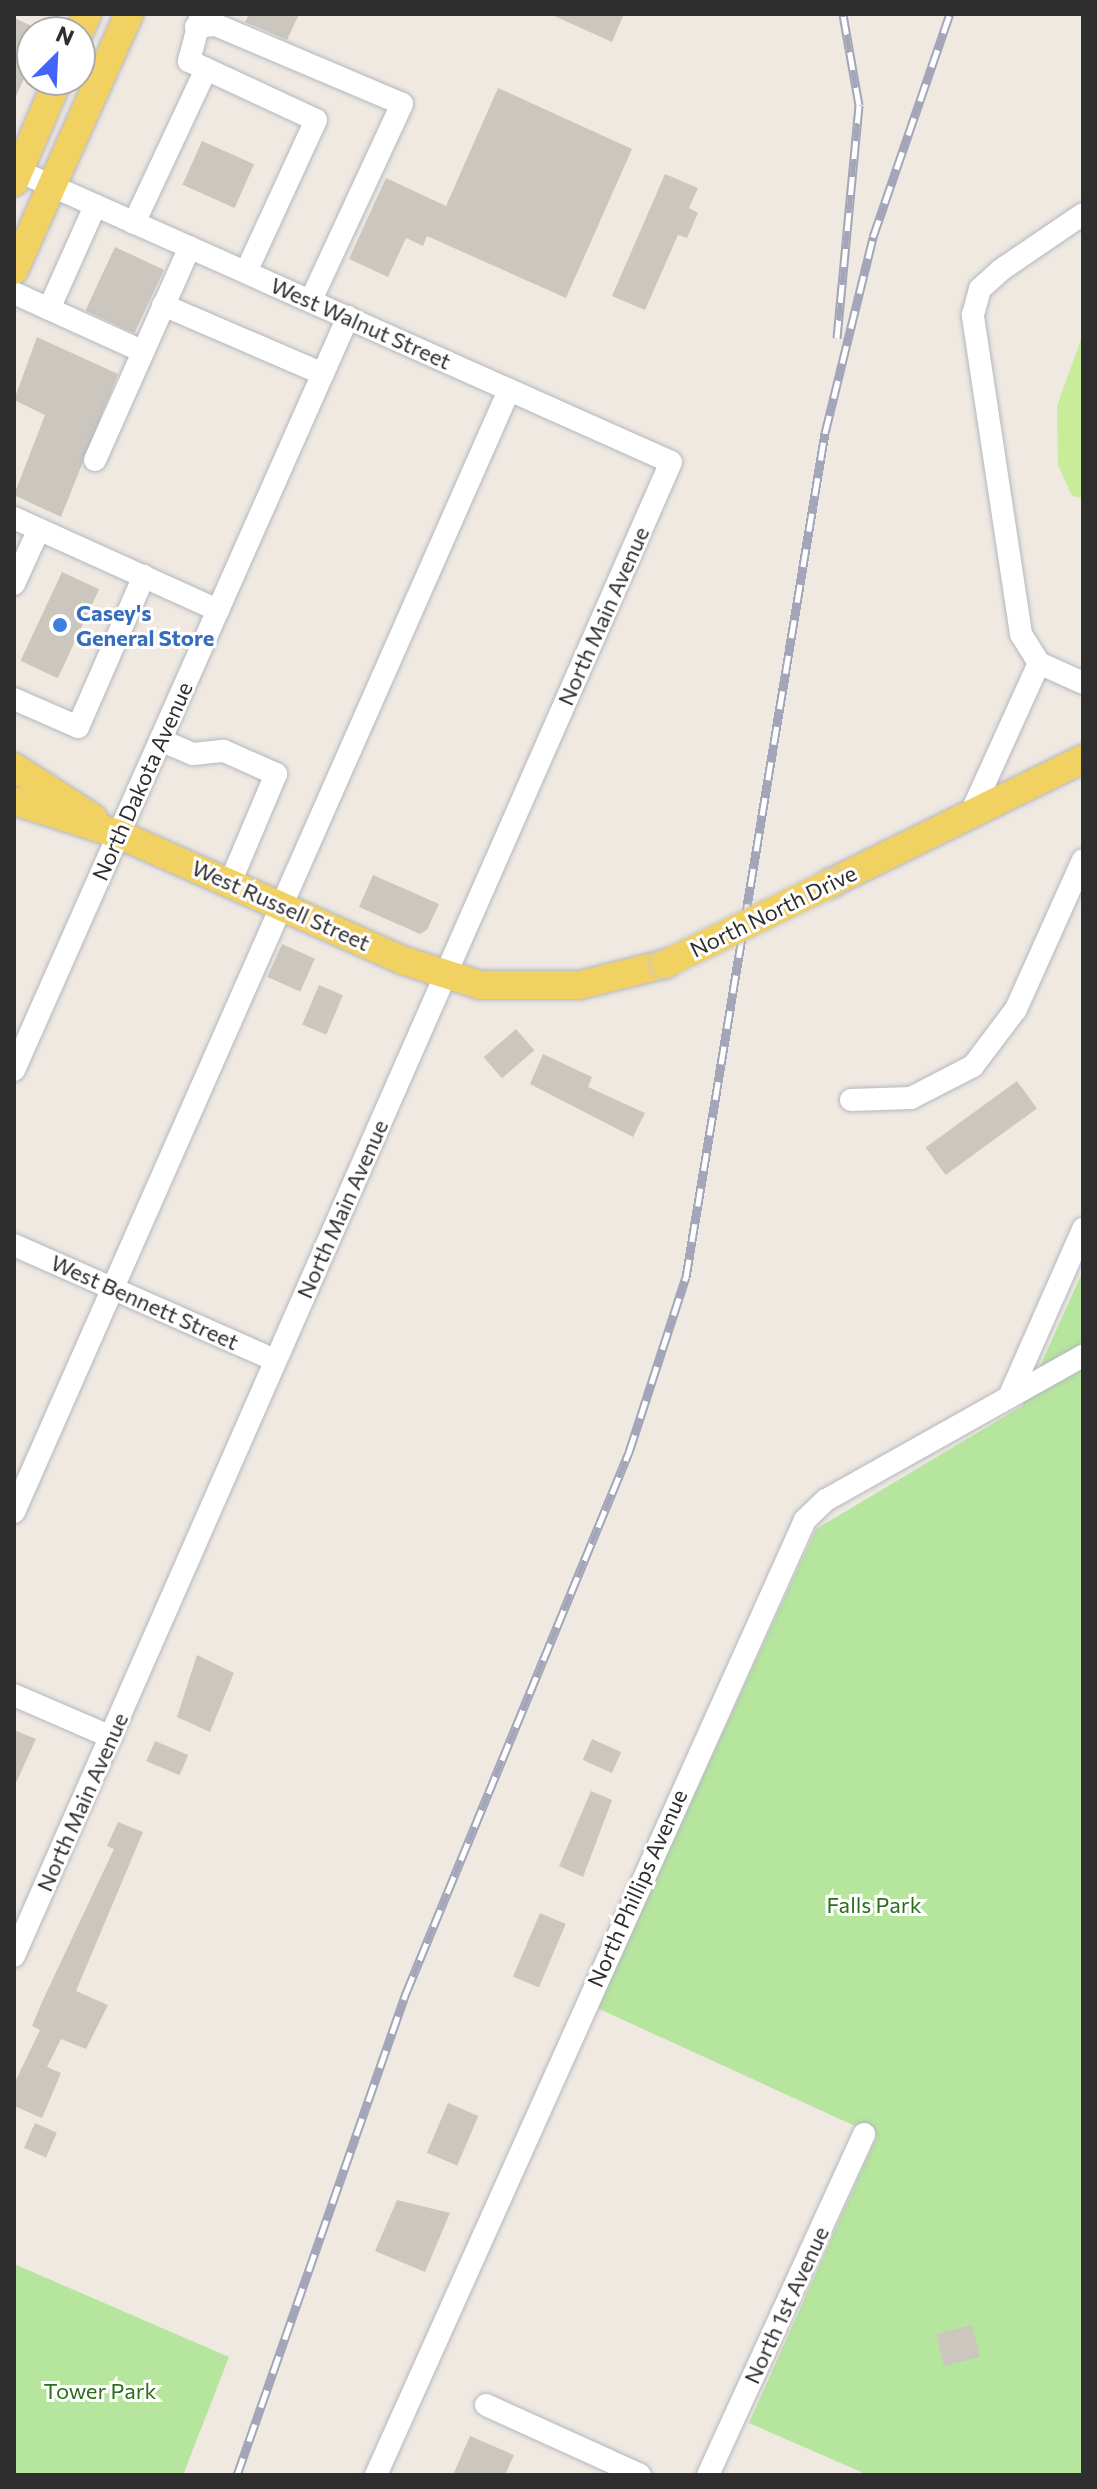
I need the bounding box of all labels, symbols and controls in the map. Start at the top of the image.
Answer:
north arrow [16,16,96,96]
text: N [52,20,78,51]
street label: West Walnut Street [267,271,455,375]
street label: North Main Avenue [552,523,654,709]
place label: Casey's General Store [76,599,214,650]
marker: Casey's General Store [51,616,69,634]
street label: North Dakota Avenue [86,678,198,884]
street label: West Russell Street [188,854,374,956]
street label: North North Drive [685,859,861,963]
street label: North Main Avenue [291,1116,393,1302]
street label: West Bennett Street [47,1249,243,1355]
street label: North Main Avenue [31,1709,133,1895]
street label: North Phillips Avenue [581,1785,693,1991]
park label: Falls Park [826,1892,922,1918]
street label: North 1st Avenue [738,2222,834,2388]
park label: Tower Park [43,2378,157,2404]

